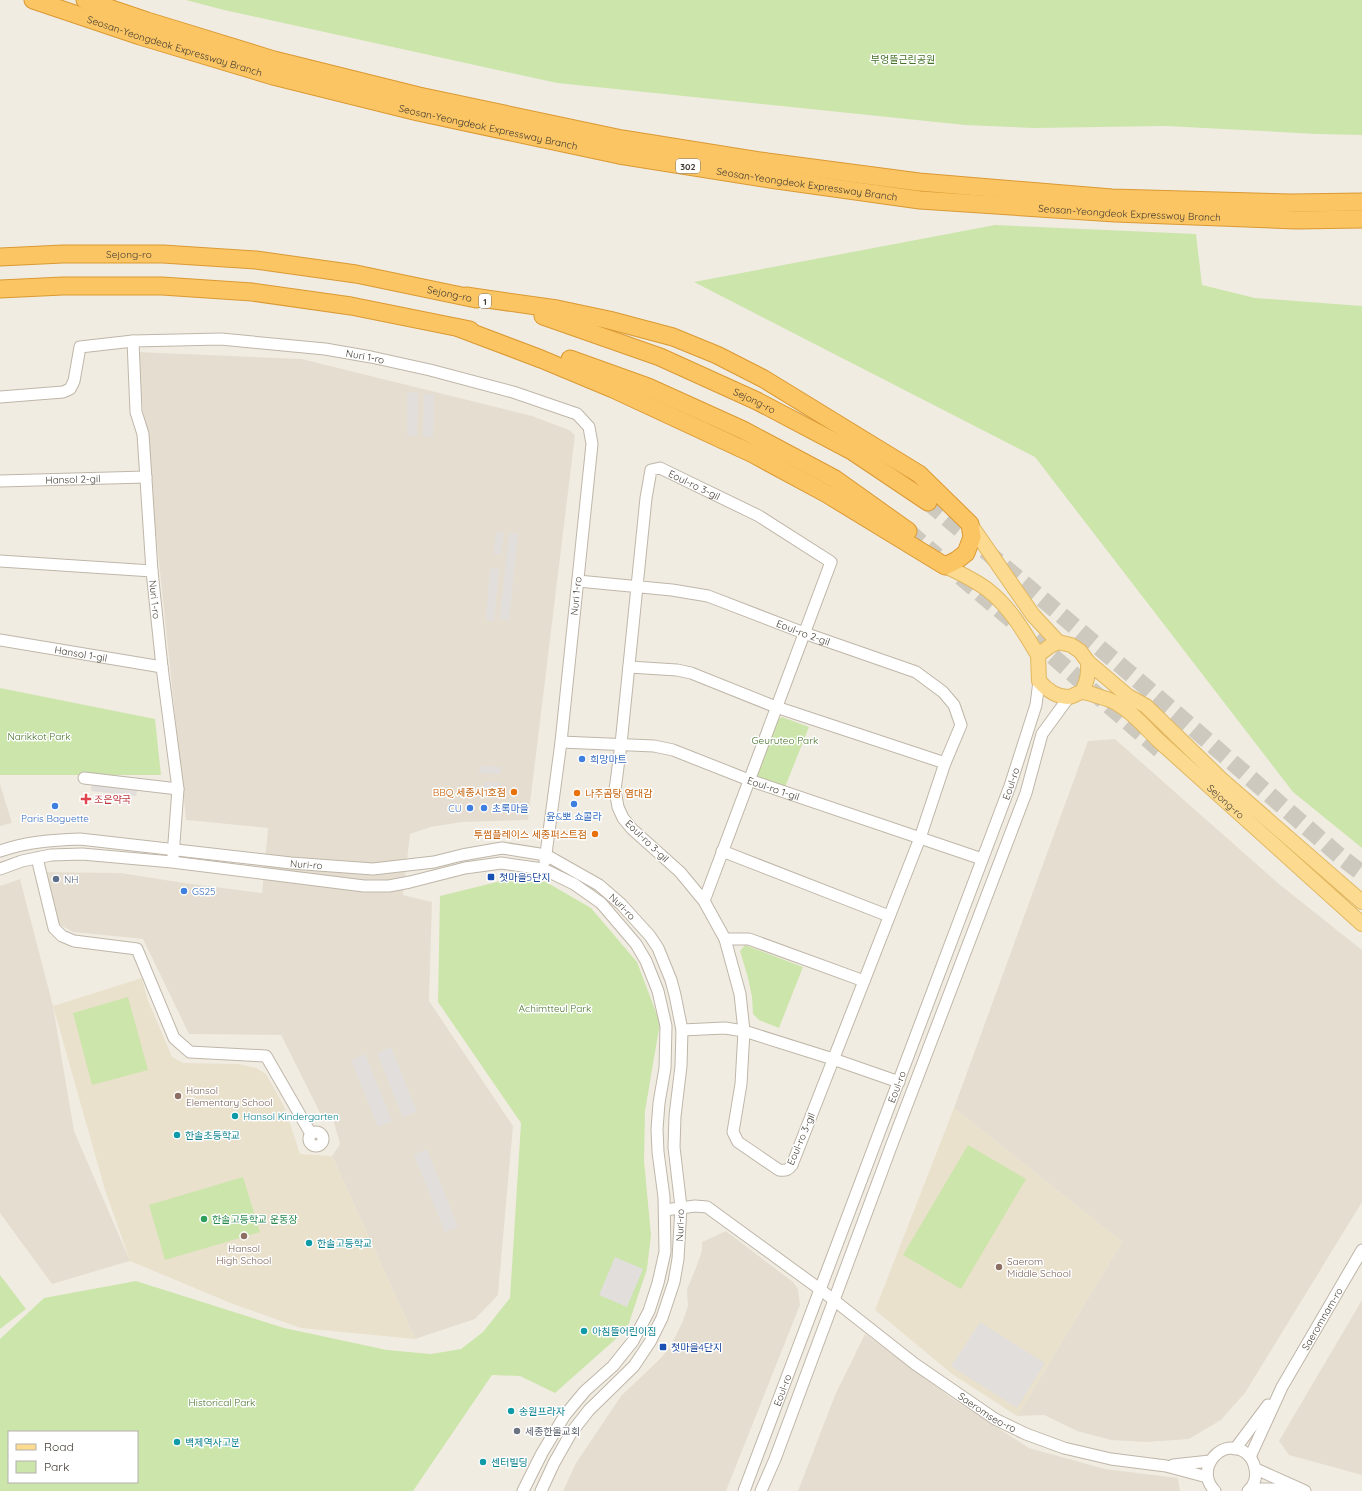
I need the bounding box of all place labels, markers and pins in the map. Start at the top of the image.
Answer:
place label: 희망마트 [590,753,627,766]
marker: 희망마트 [577,754,587,764]
place label: BBQ 세종시1호점 [433,786,506,799]
marker: BBQ 세종시1호점 [509,787,519,797]
place label: 나주곰탕 염대감 [585,787,653,800]
marker: 나주곰탕 염대감 [572,788,582,798]
place label: 조은약국 [94,793,131,806]
marker: 조은약국 [81,794,91,804]
marker: 윤&뽀 쇼콜라 [569,799,579,809]
marker: Paris Baguette [50,801,60,811]
place label: CU [448,802,462,815]
place label: 초록마을 [492,802,529,815]
marker: CU [465,803,475,813]
marker: 초록마을 [479,803,489,813]
place label: 윤&뽀 쇼콜라 [546,810,603,823]
place label: Paris Baguette [21,812,89,825]
place label: 투썸플레이스 세종퍼스트점 [474,828,587,841]
marker: 투썸플레이스 세종퍼스트점 [590,829,600,839]
place label: 첫마을5단지 [499,871,550,884]
marker: 첫마을5단지 [486,872,496,882]
place label: NH [64,873,78,886]
marker: NH [51,874,61,884]
place label: GS25 [192,885,216,898]
marker: GS25 [179,886,189,896]
place label: Hansol Elementary School [186,1084,273,1109]
marker: Hansol Elementary School [173,1091,183,1101]
place label: Hansol Kindergarten [243,1110,339,1123]
marker: Hansol Kindergarten [230,1111,240,1121]
place label: 한솔초등학교 [185,1129,240,1142]
marker: 한솔초등학교 [172,1130,182,1140]
place label: 한솔고등학교 운동장 [212,1213,298,1226]
marker: 한솔고등학교 운동장 [199,1214,209,1224]
marker: Hansol High School [239,1231,249,1241]
place label: 한솔고등학교 [317,1237,372,1250]
marker: 한솔고등학교 [304,1238,314,1248]
place label: Hansol High School [217,1242,271,1267]
place label: Saerom Middle School [1007,1255,1071,1280]
marker: Saerom Middle School [994,1262,1004,1272]
place label: 아침뜰어린이집 [592,1325,656,1338]
marker: 아침뜰어린이집 [579,1326,589,1336]
place label: 첫마을4단지 [671,1341,722,1354]
marker: 첫마을4단지 [658,1342,668,1352]
place label: 송원프라자 [519,1405,566,1418]
marker: 송원프라자 [506,1406,516,1416]
place label: 세종한울교회 [525,1425,580,1438]
marker: 세종한울교회 [512,1426,522,1436]
place label: 백제역사고분 [185,1436,240,1449]
marker: 백제역사고분 [172,1437,182,1447]
place label: 센터빌딩 [491,1456,528,1469]
marker: 센터빌딩 [478,1457,488,1467]

